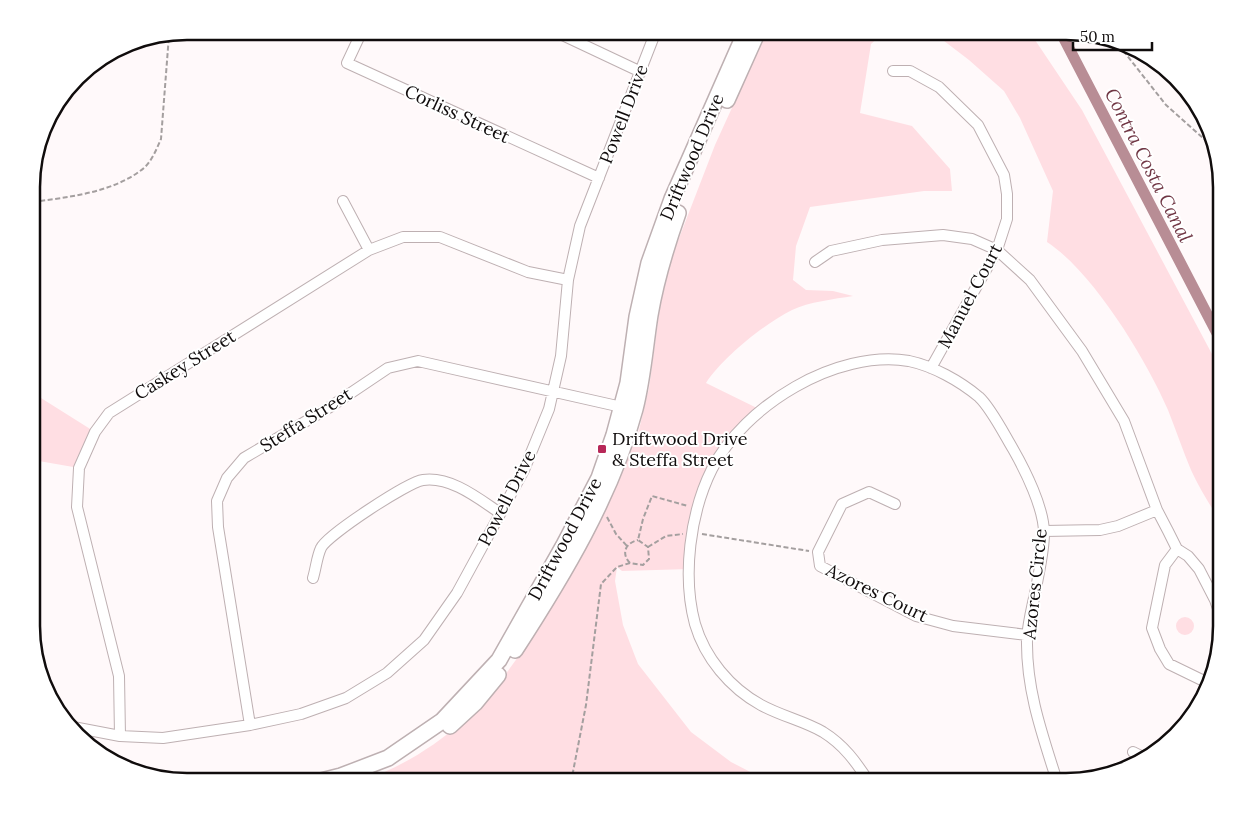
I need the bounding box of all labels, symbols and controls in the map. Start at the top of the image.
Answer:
scale bar [1073,20,1152,52]
text: 50 m [1080,27,1115,46]
street label: Powell Drive [594,61,653,167]
street label: Corliss Street [401,79,513,148]
water label: Contra Costa Canal [1100,84,1198,247]
street label: Driftwood Drive [654,90,729,224]
street label: Manuel Court [932,239,1007,352]
street label: Caskey Street [130,324,239,405]
street label: Steffa Street [255,382,356,457]
place label: Driftwood Drive & Steffa Street [612,427,748,471]
marker: Driftwood Drive & Steffa Street [596,443,608,455]
street label: Powell Drive [473,446,541,550]
street label: Driftwood Drive [523,473,607,604]
street label: Azores Circle [1017,527,1052,642]
street label: Azores Court [822,558,932,627]

